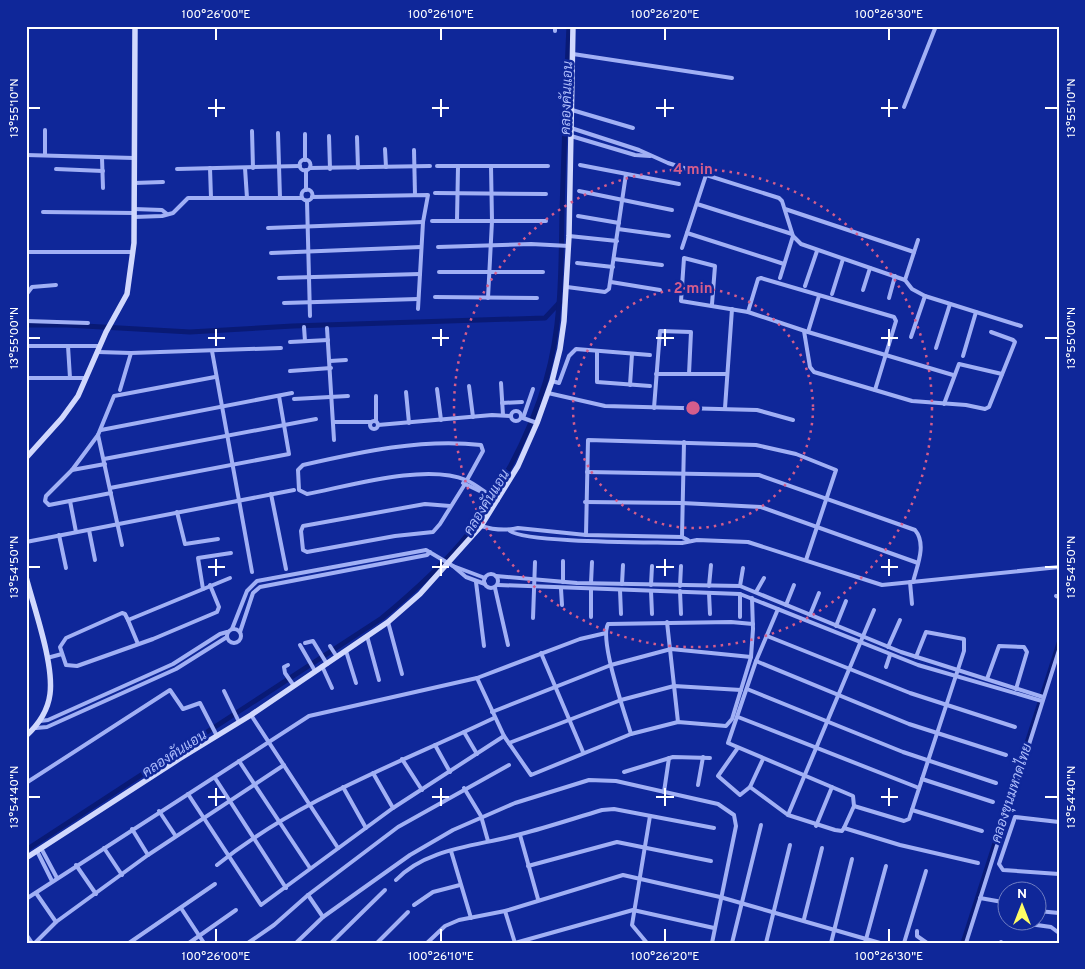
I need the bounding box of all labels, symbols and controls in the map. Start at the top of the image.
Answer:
text: 100°26'00"E [181,7,251,23]
text: 100°26'10"E [408,7,474,23]
text: 100°26'20"E [631,7,699,23]
text: 100°26'30"E [855,7,923,23]
water label: คลองคันแอน [558,61,577,135]
text: 13°55'10"N [7,78,23,138]
text: 13°55'10"N [1064,78,1080,138]
text: 4 min [673,161,713,180]
text: 2 min [673,280,713,299]
text: 13°55'00"N [7,307,23,369]
text: 13°55'00"N [1064,307,1080,369]
centre of rings [684,399,702,417]
water label: คลองคันแอน [461,467,514,539]
text: 13°54'50"N [7,536,23,598]
text: 13°54'50"N [1064,536,1080,598]
water label: คลองคันแอน [139,727,210,781]
water label: คลองขุนมหาดไทย [987,741,1037,845]
text: 13°54'40"N [7,766,23,828]
text: 13°54'40"N [1064,766,1080,828]
north arrow [998,882,1048,932]
text: N [1017,886,1027,903]
text: 100°26'00"E [181,949,251,965]
text: 100°26'10"E [408,949,474,965]
text: 100°26'20"E [631,949,699,965]
text: 100°26'30"E [855,949,923,965]

